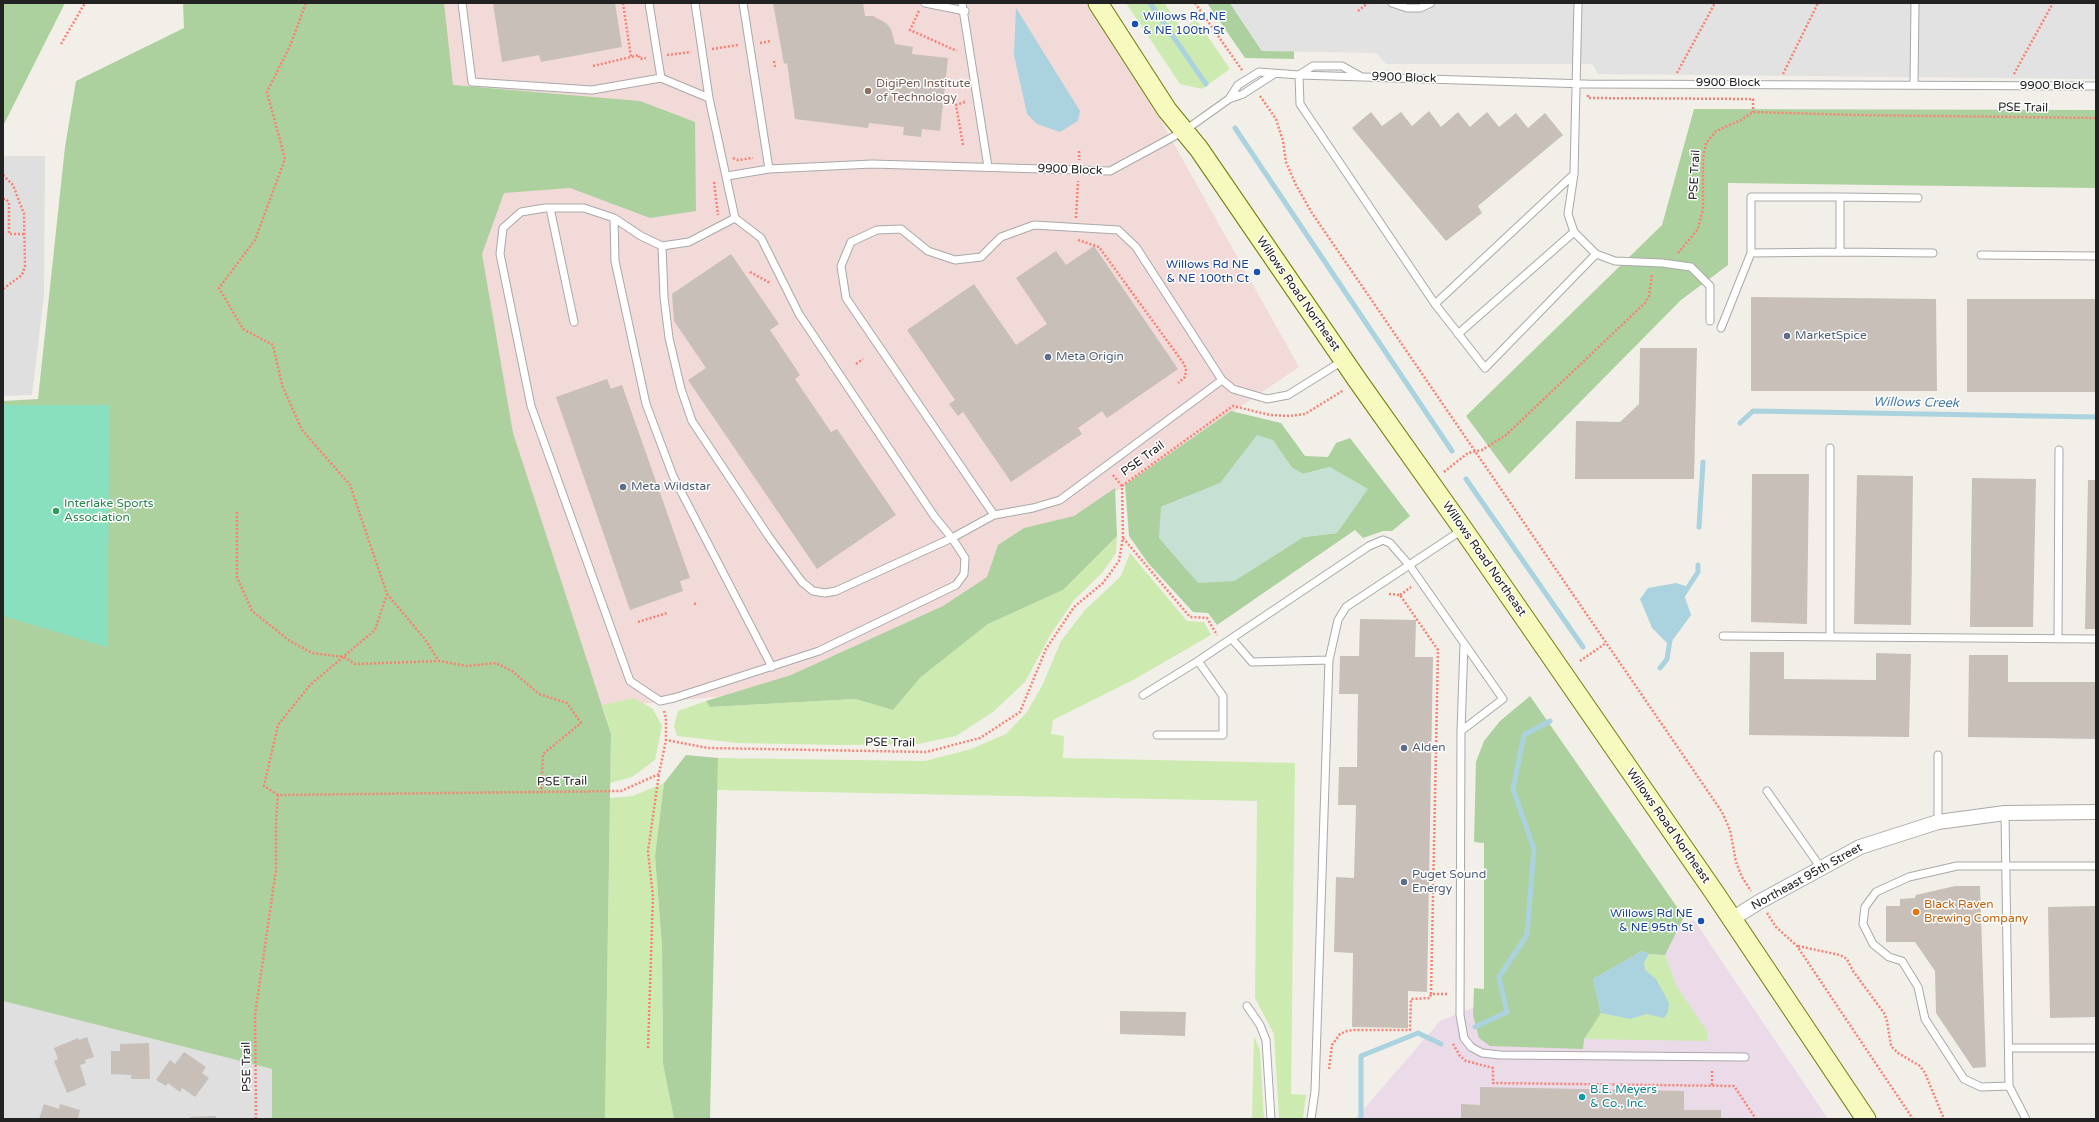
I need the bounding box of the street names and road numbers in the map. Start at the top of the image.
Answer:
street label: 9900 Block [1371,70,1437,86]
street label: 9900 Block [1696,76,1760,90]
street label: 9900 Block [2020,79,2084,93]
street label: PSE Trail [1998,100,2048,116]
street label: PSE Trail [1686,150,1704,200]
street label: 9900 Block [1037,162,1103,178]
street label: Willows Road Northeast [1253,234,1343,354]
street label: PSE Trail [1118,438,1168,480]
street label: Willows Road Northeast [1439,499,1529,619]
street label: PSE Trail [865,735,915,751]
street label: Willows Road Northeast [1623,766,1713,886]
street label: PSE Trail [537,774,587,790]
street label: Northeast 95th Street [1749,841,1865,913]
street label: PSE Trail [239,1042,255,1092]

